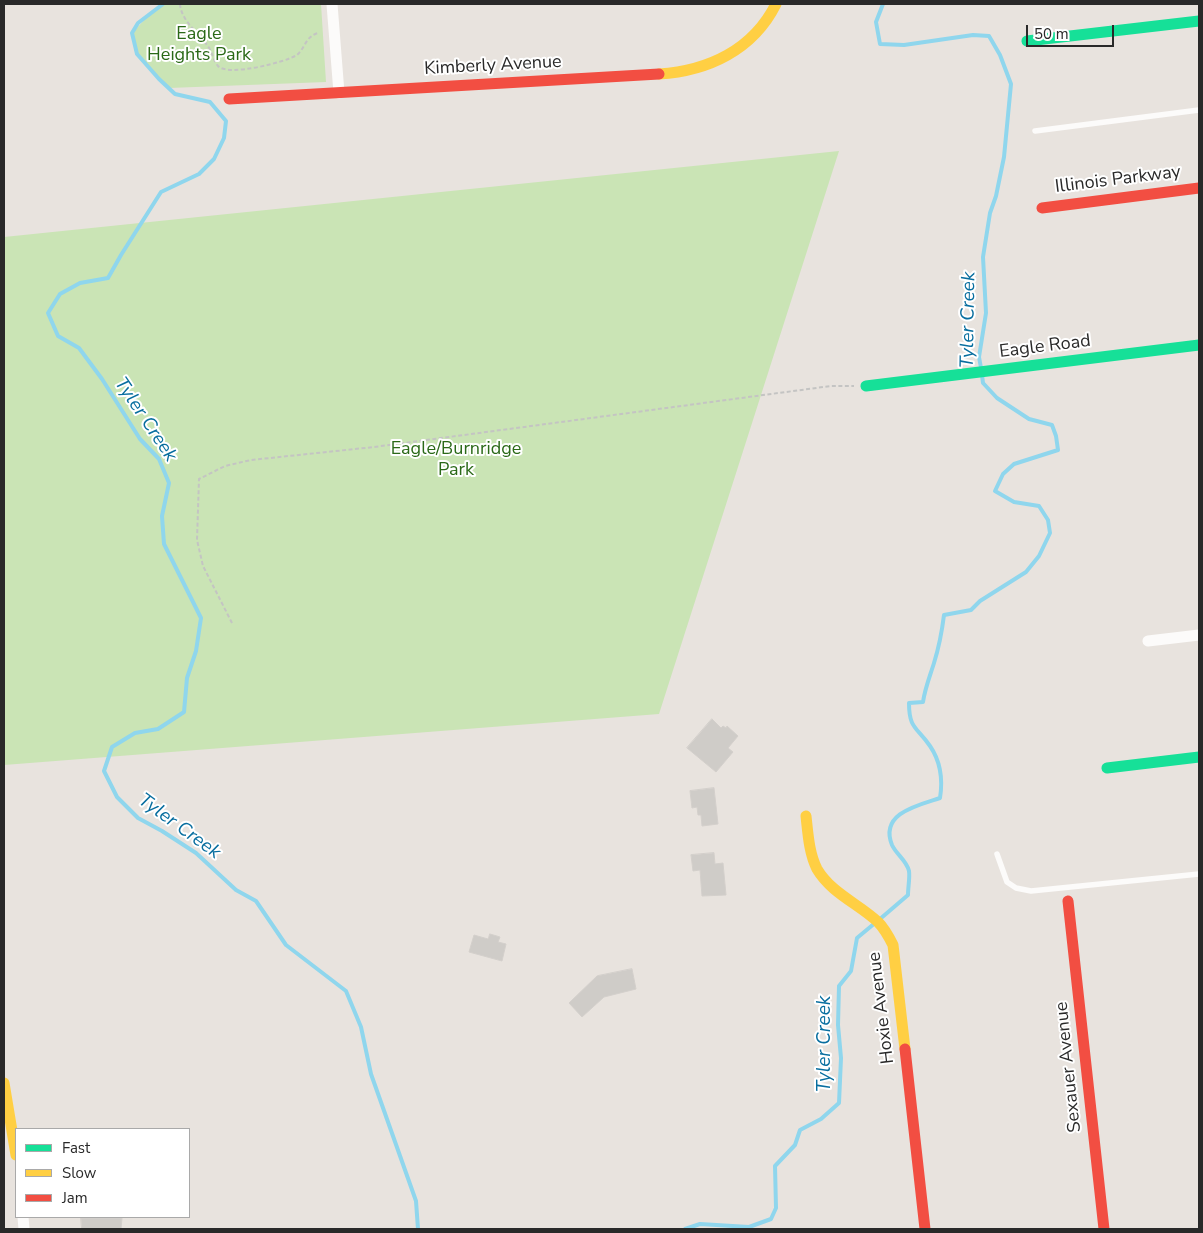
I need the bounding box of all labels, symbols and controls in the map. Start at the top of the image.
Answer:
scale bar [1028,15,1116,47]
park label: Eagle Heights Park [147,24,251,66]
text: 50 m [1034,24,1069,44]
street label: Kimberly Avenue [424,52,562,80]
street label: Illinois Parkway [1054,162,1182,198]
water label: Tyler Creek [957,272,981,368]
street label: Eagle Road [998,331,1092,363]
water label: Tyler Creek [109,374,181,466]
park label: Eagle/Burnridge Park [391,439,521,482]
water label: Tyler Creek [133,789,225,865]
street label: Hoxie Avenue [864,951,900,1065]
water label: Tyler Creek [814,996,836,1092]
street label: Sexauer Avenue [1051,1000,1087,1134]
legend [15,1128,190,1218]
text: Fast [62,1138,90,1158]
text: Slow [62,1163,96,1183]
text: Jam [62,1188,88,1208]

